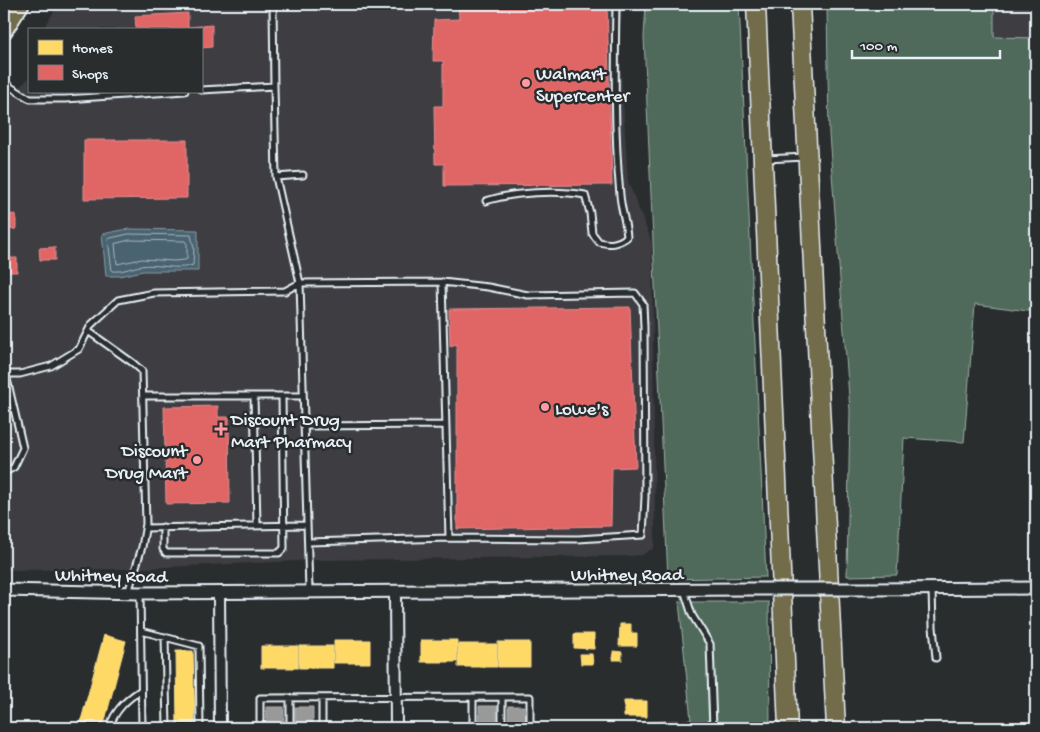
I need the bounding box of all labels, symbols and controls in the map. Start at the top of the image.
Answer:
legend [28,28,202,92]
scale bar [852,28,1000,60]
text: 100 m [859,38,898,56]
text: Homes [72,40,113,58]
place label: Walmart Supercenter [536,64,631,109]
text: Shops [72,66,108,84]
marker: Walmart Supercenter [520,77,532,89]
place label: Lowe's [555,399,609,422]
marker: Lowe's [539,401,551,413]
place label: Discount Drug Mart Pharmacy [229,410,352,455]
marker: Discount Drug Mart Pharmacy [215,423,227,435]
place label: Discount Drug Mart [103,441,189,486]
marker: Discount Drug Mart [191,454,203,466]
street label: Whitney Road [55,565,169,590]
street label: Whitney Road [571,565,685,588]

